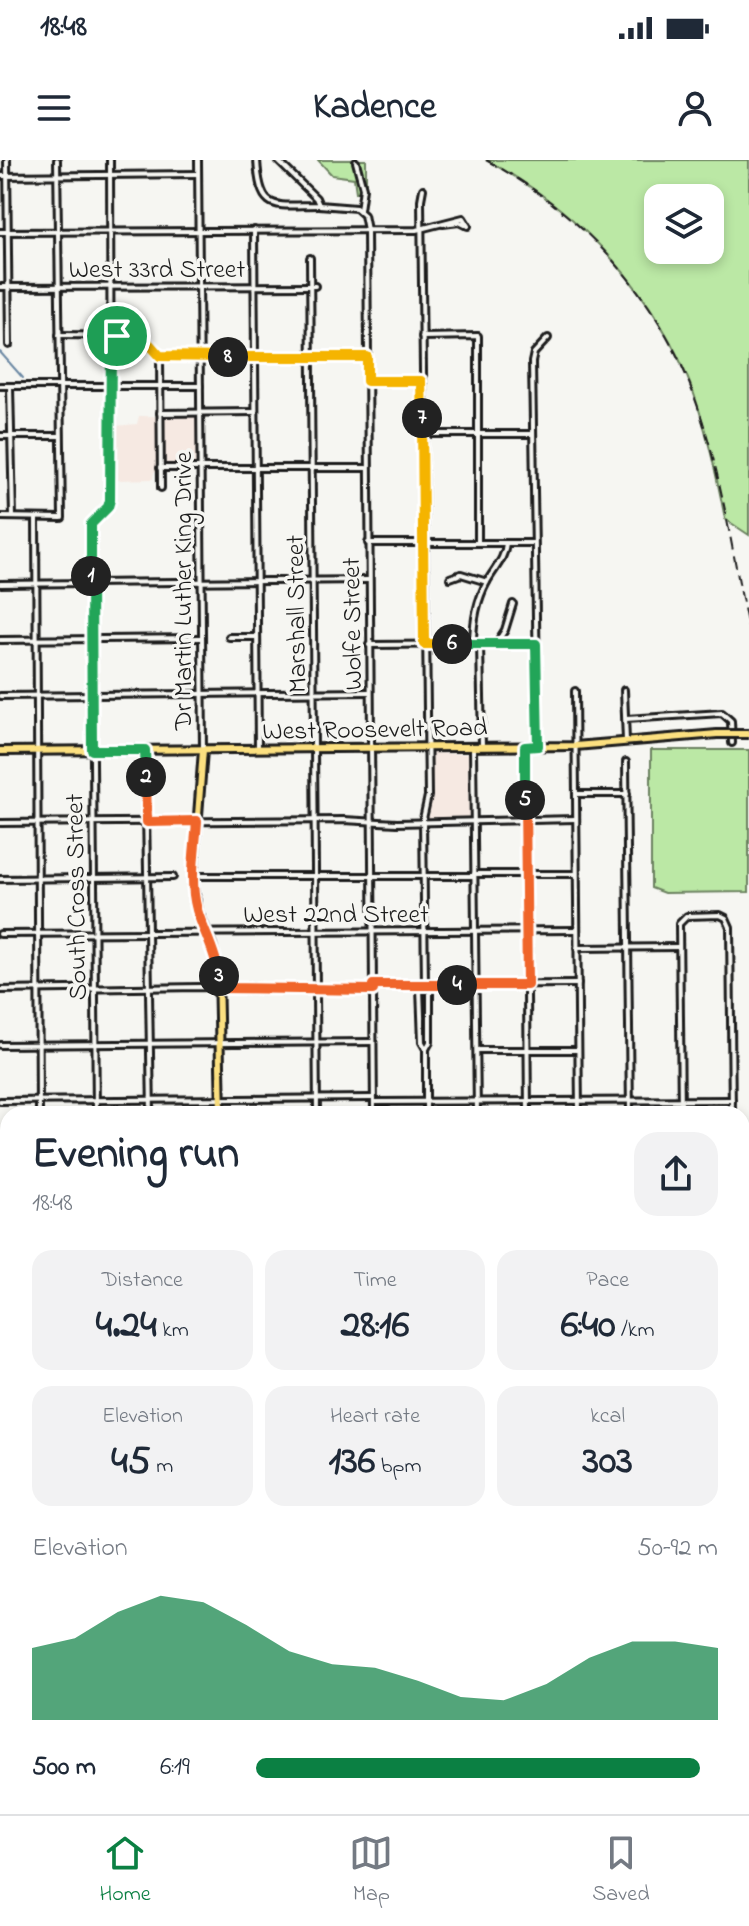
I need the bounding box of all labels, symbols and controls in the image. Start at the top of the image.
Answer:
text: 18:48 [40,6,87,50]
text: Kadence [313,82,436,135]
icon: menu [32,86,76,130]
icon: person [673,86,717,130]
map controls [644,184,724,264]
button: layers [644,184,724,264]
street label: West 33rd Street [69,252,245,290]
pin [83,302,151,370]
icon: arrive [95,314,139,358]
pin: 8 [208,337,248,377]
text: 8 [224,341,232,373]
pin: 7 [402,398,442,438]
text: 7 [417,402,427,434]
street label: Dr Martin Luther King Drive [166,451,204,731]
street label: Marshall Street [278,534,318,693]
pin: 1 [71,556,111,596]
street label: Wolfe Street [334,557,374,691]
text: 1 [88,560,95,592]
pin: 6 [432,624,472,664]
text: 6 [447,628,457,660]
street label: West Roosevelt Road [262,710,488,752]
pin: 2 [126,757,166,797]
text: 2 [141,761,151,793]
pin: 5 [505,780,545,820]
text: 5 [519,784,531,816]
street label: South Cross Street [57,793,99,1001]
street label: West 22nd Street [243,897,429,935]
pin: 3 [199,956,239,996]
text: 3 [214,960,224,992]
pin: 4 [437,965,477,1005]
text: 4 [452,969,462,1001]
text: Evening run [32,1123,239,1187]
button: share [634,1132,718,1216]
text: 18:48 [32,1185,73,1223]
text: Distance [102,1265,183,1297]
text: Time [353,1265,397,1297]
text: Pace [586,1265,629,1297]
text: 4.24 [96,1297,157,1356]
text: 28:16 [341,1297,409,1356]
text: 6:40 [561,1297,616,1356]
text: km [157,1315,189,1347]
text: /km [616,1315,655,1347]
text: Elevation [102,1401,183,1433]
text: Heart rate [330,1401,420,1433]
text: kcal [590,1401,625,1433]
text: 45 [111,1433,151,1492]
text: 136 [328,1433,375,1492]
text: 303 [583,1433,633,1492]
text: m [151,1451,173,1483]
text: bpm [375,1451,421,1483]
text: Elevation [32,1530,128,1568]
text: 50–92 m [637,1530,718,1568]
text: 500 m [32,1749,96,1787]
text: 6:19 [160,1749,190,1787]
tab: Home [99,1831,151,1911]
tab: Map [349,1831,393,1911]
tab: Saved [592,1831,650,1911]

